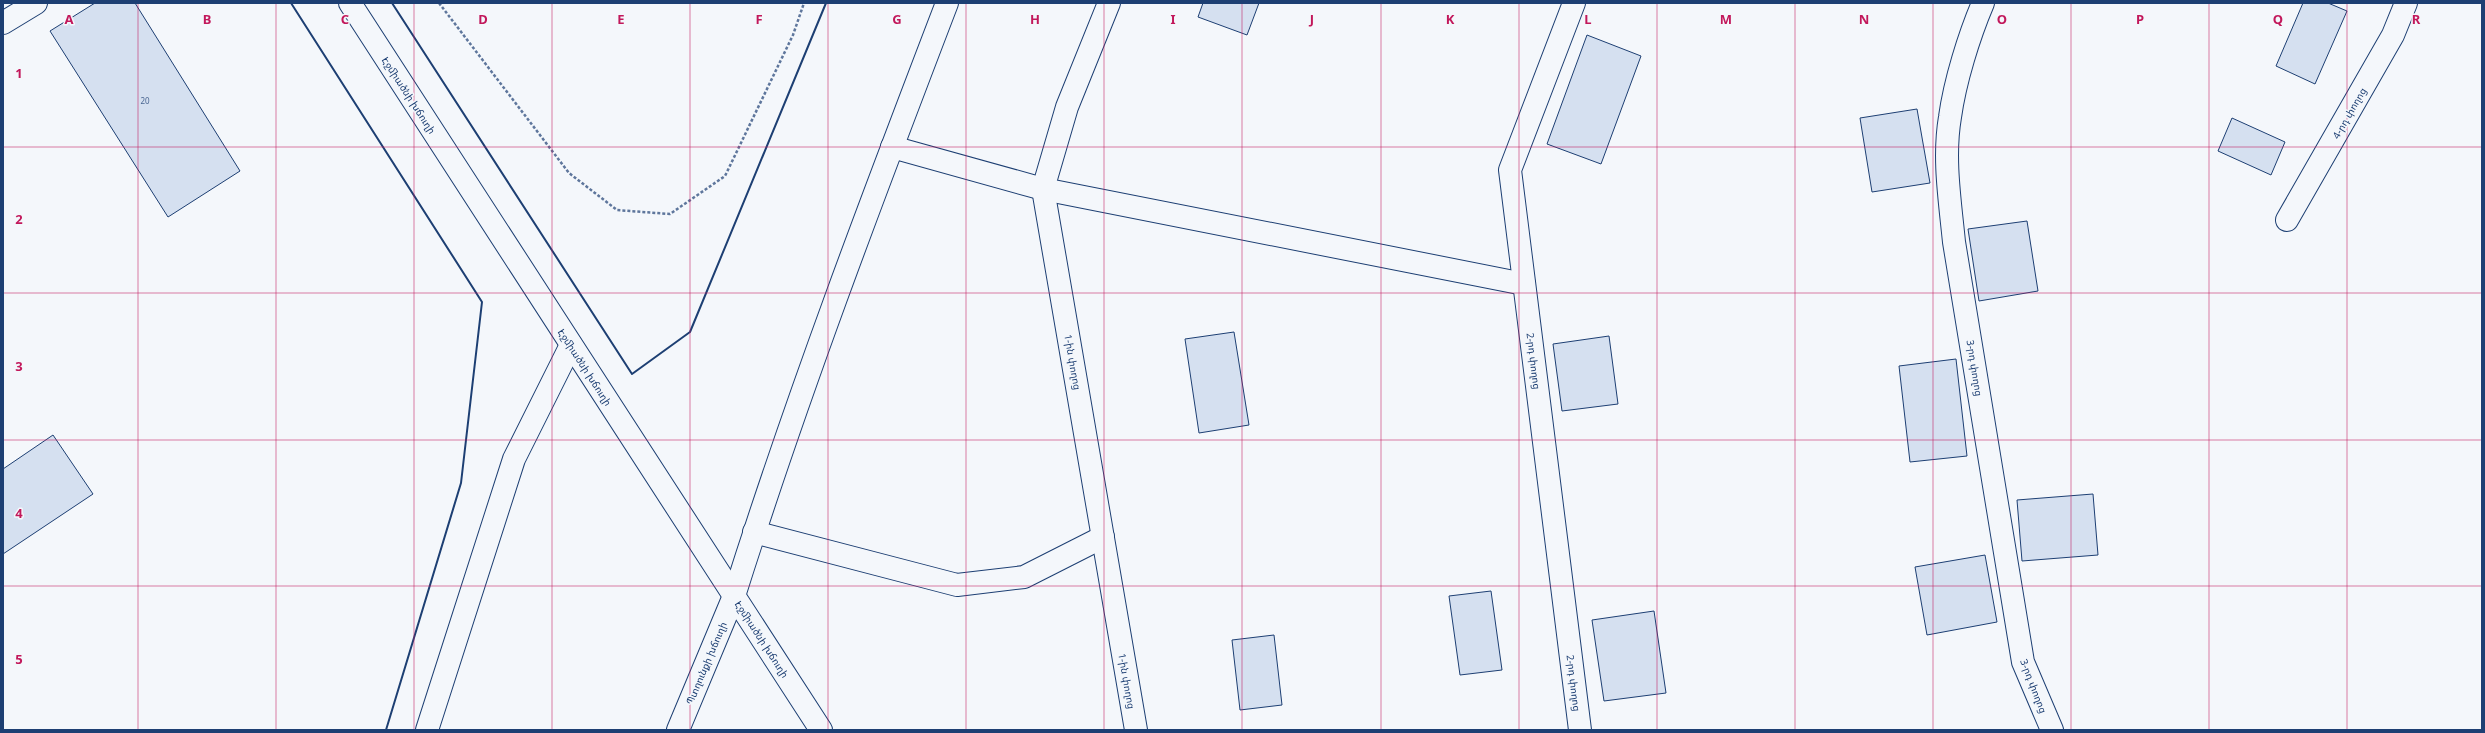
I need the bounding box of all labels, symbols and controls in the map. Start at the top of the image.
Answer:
text: A [65,10,74,28]
text: B [203,10,211,28]
text: C [341,10,349,28]
text: D [478,10,488,28]
text: E [617,10,625,28]
text: F [755,10,763,28]
text: G [892,10,902,28]
text: H [1030,10,1040,28]
text: I [1170,10,1176,28]
text: J [1309,10,1314,28]
text: K [1446,10,1455,28]
text: L [1584,10,1592,28]
text: M [1720,10,1732,28]
text: N [1859,10,1869,28]
text: O [1997,10,2007,28]
text: P [2136,10,2144,28]
text: Q [2273,10,2283,28]
text: R [2412,10,2421,28]
street label: Էջմիածնի խճուղի [379,54,439,136]
text: 1 [15,64,23,82]
street label: 4-րդ փողոց [2329,85,2369,141]
house number: 20 [140,95,150,106]
text: 2 [15,210,23,228]
street label: Էջմիածնի խճուղի [555,326,615,408]
street label: 2-րդ փողոց [1524,332,1544,390]
street label: 1-ին փողոց [1061,333,1085,391]
street label: 3-րդ փողոց [1964,339,1986,397]
text: 3 [15,357,23,375]
text: 4 [15,504,23,522]
street label: Էջմիածնի խճուղի [732,598,792,680]
street label: Պտղունքի խճուղի [682,619,730,707]
text: 5 [15,650,23,668]
street label: 1-ին փողոց [1115,652,1139,710]
street label: 2-րդ փողոց [1564,654,1584,712]
street label: 3-րդ փողոց [2017,657,2051,715]

